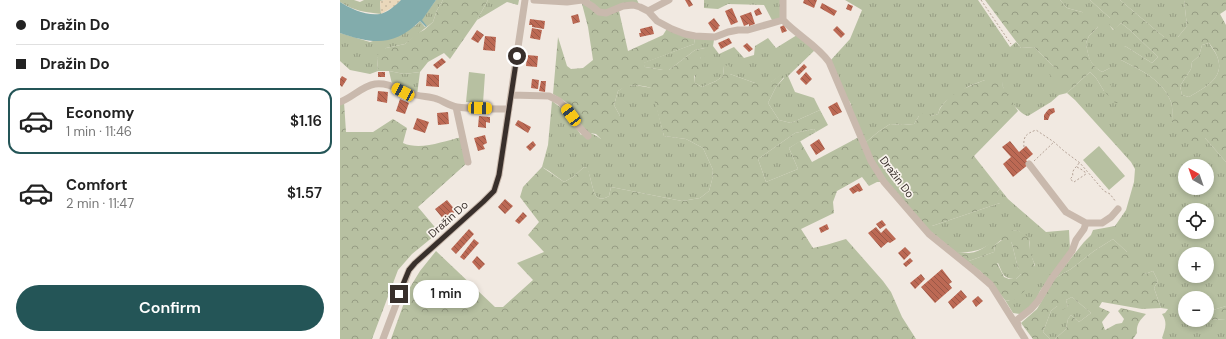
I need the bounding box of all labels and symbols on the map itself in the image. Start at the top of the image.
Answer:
route start [508,47,526,65]
car [390,81,416,103]
car [468,102,492,114]
car [559,102,583,128]
street label: Dražin Do [877,153,917,201]
north arrow [1178,159,1214,195]
street label: Dražin Do [425,198,471,240]
callout: 1 min [413,280,479,308]
route end [390,285,408,303]

